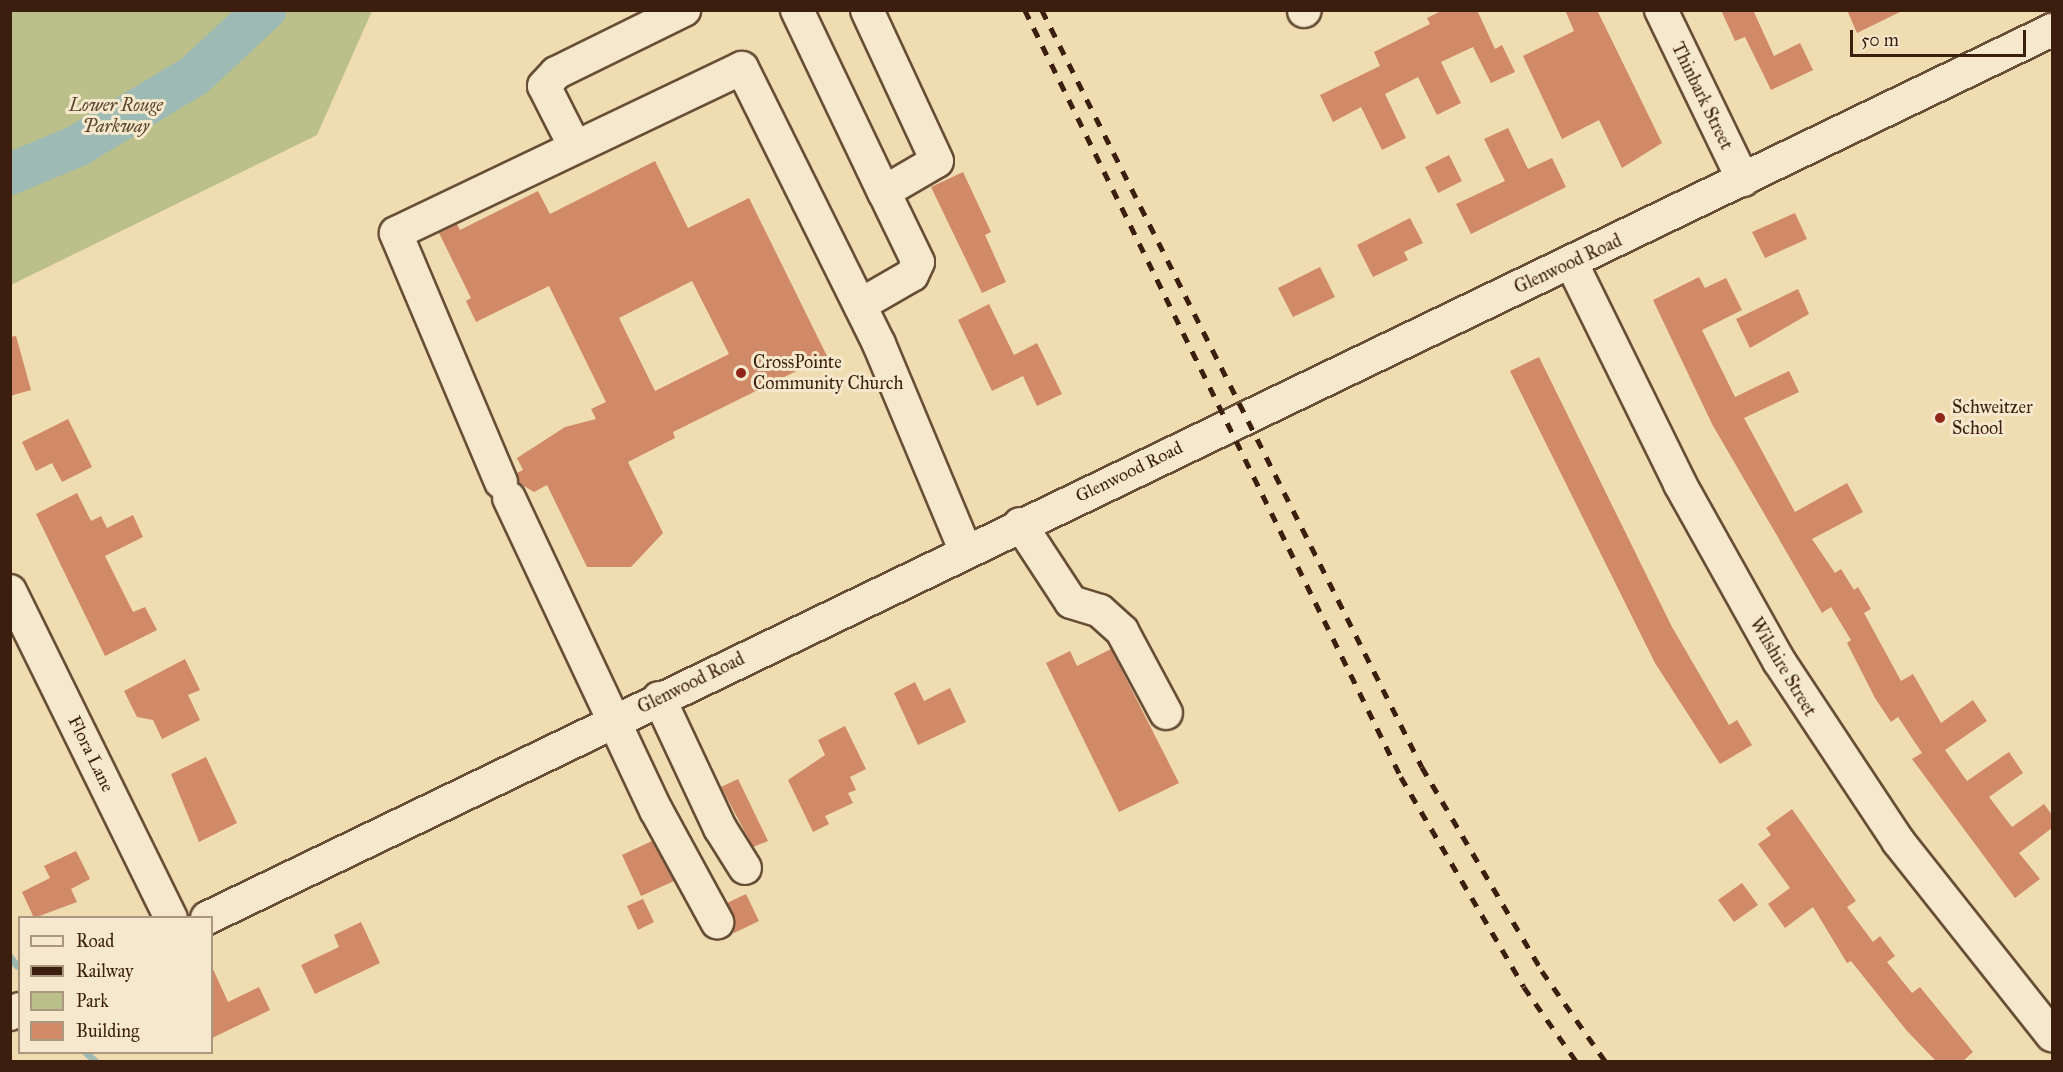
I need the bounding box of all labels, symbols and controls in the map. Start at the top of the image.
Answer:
scale bar [1853,18,2028,56]
text: 50 m [1861,29,1899,51]
street label: Thinbark Street [1667,39,1737,153]
park label: Lower Rouge Parkway [69,95,163,138]
street label: Glenwood Road [1511,230,1625,298]
place label: CrossPointe Community Church [753,352,903,394]
marker: CrossPointe Community Church [734,366,748,380]
place label: Schweitzer School [1952,397,2033,440]
marker: Schweitzer School [1933,411,1947,425]
street label: Glenwood Road [1072,437,1186,507]
street label: Wilshire Street [1745,614,1821,720]
street label: Glenwood Road [634,648,748,718]
street label: Flora Lane [63,712,119,796]
legend [18,916,213,1054]
text: Road [76,930,114,952]
text: Railway [76,960,133,982]
text: Park [76,990,109,1012]
text: Building [76,1020,139,1042]

